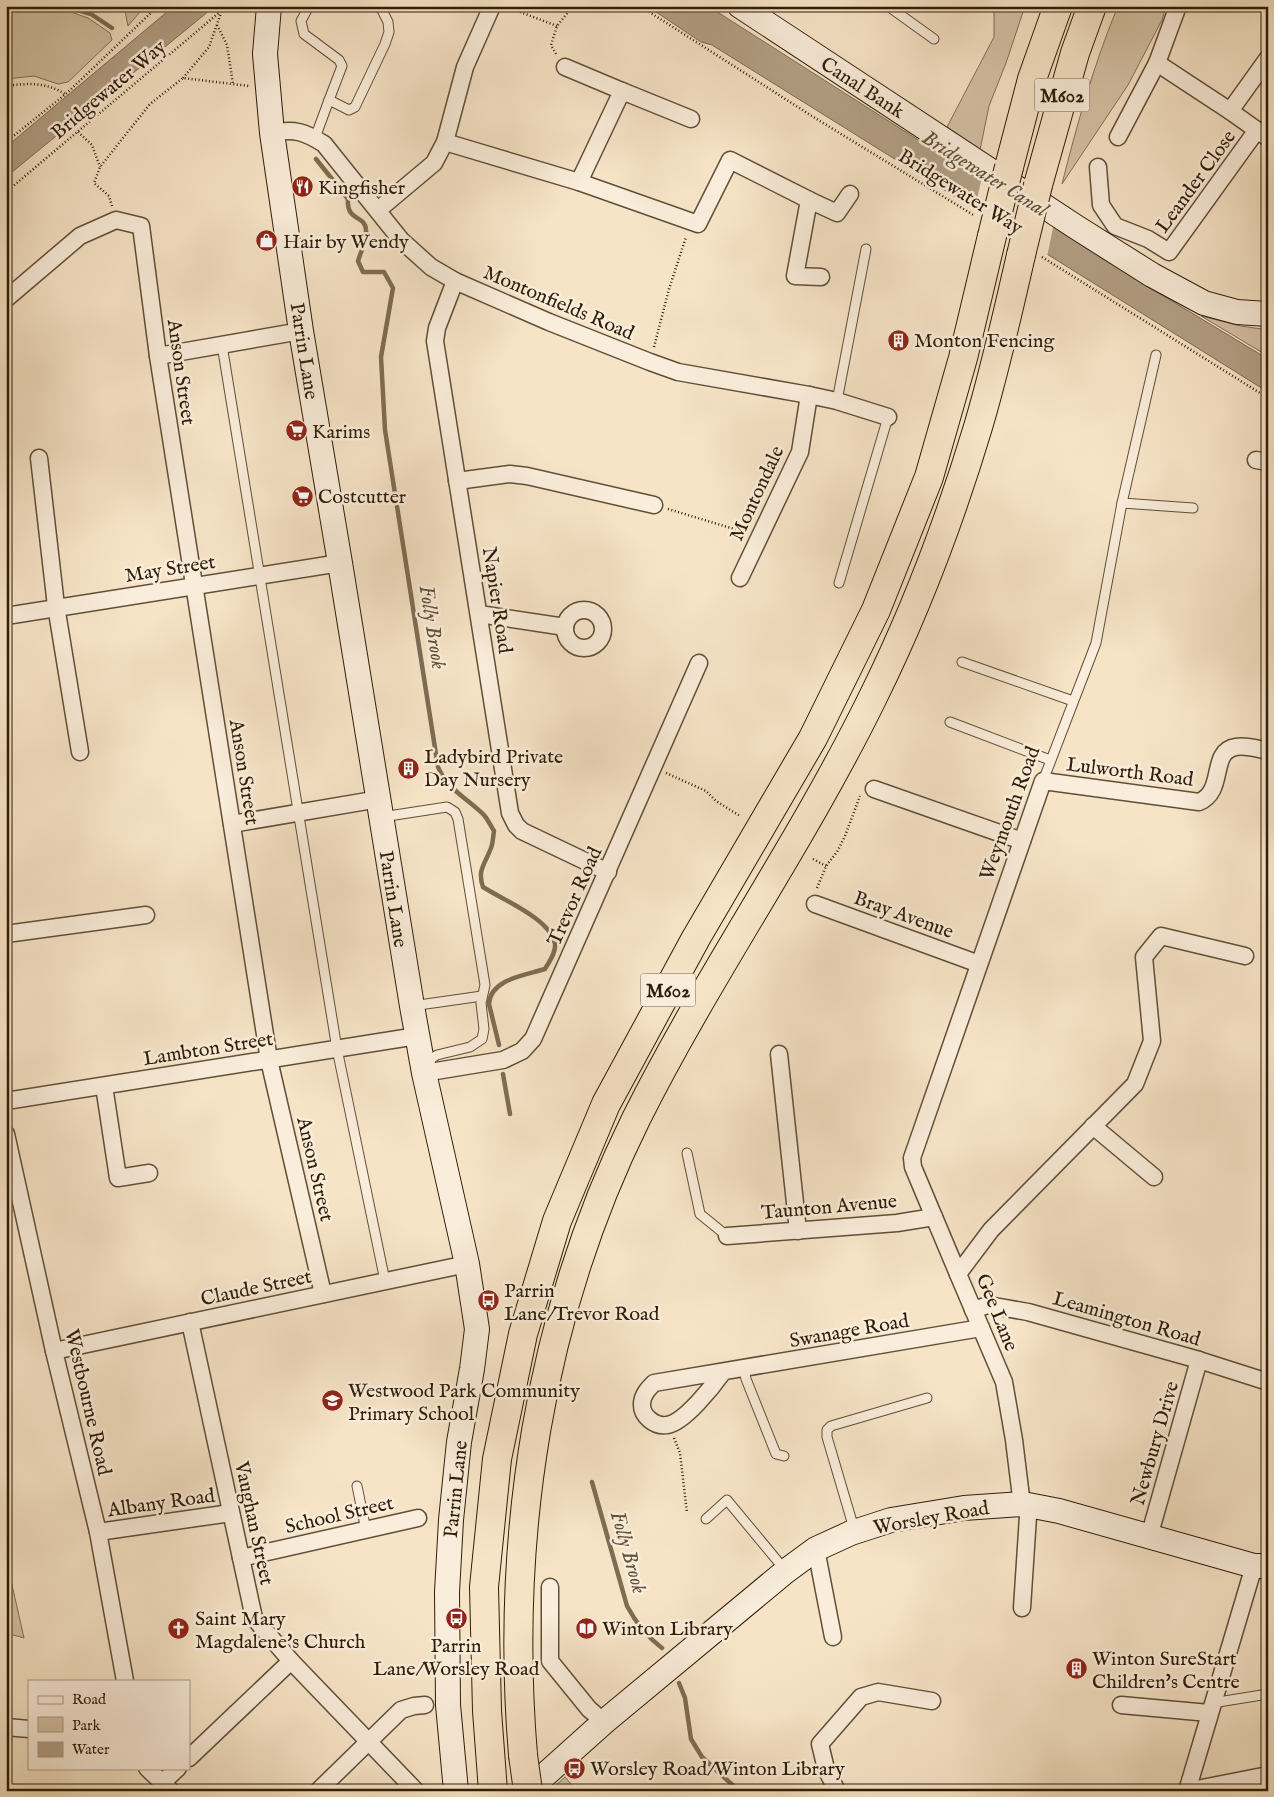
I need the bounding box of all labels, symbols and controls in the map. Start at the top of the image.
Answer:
street label: Bridgewater Way [46,35,172,145]
street label: Canal Bank [815,52,909,125]
road number: M602 [1034,78,1090,112]
water label: Bridgewater Canal [916,125,1054,225]
street label: Leander Close [1151,126,1242,238]
street label: Bridgewater Way [893,144,1027,241]
restaurant icon: Kingfisher [290,175,314,199]
place label: Kingfisher [318,176,406,201]
shop icon: Hair by Wendy [255,229,279,253]
place label: Hair by Wendy [283,230,409,255]
street label: Montonfields Road [479,260,638,347]
street label: Parrin Lane [284,301,324,402]
street label: Anson Street [161,317,200,427]
building icon: Monton Fencing [886,328,910,352]
place label: Monton Fencing [914,329,1055,354]
supermarket icon: Karims [284,419,308,443]
place label: Karims [312,420,370,445]
street label: Montondale [724,442,790,545]
supermarket icon: Costcutter [290,484,314,508]
place label: Costcutter [318,485,407,510]
street label: Napier Road [476,545,517,656]
street label: May Street [123,550,217,589]
water label: Folly Brook [412,583,452,672]
street label: Anson Street [223,717,264,827]
street label: Weymouth Road [975,743,1046,884]
place label: Ladybird Private Day Nursery [424,745,563,793]
street label: Lulworth Road [1065,752,1195,793]
building icon: Ladybird Private Day Nursery [396,756,420,780]
street label: Trevor Road [542,843,608,950]
street label: Parrin Lane [373,849,413,950]
street label: Bray Avenue [850,886,957,945]
road number: M602 [640,974,696,1006]
street label: Lambton Street [142,1027,275,1072]
street label: Anson Street [290,1114,339,1224]
street label: Taunton Avenue [760,1189,898,1226]
street label: Claude Street [199,1264,314,1312]
street label: Gee Lane [970,1270,1023,1355]
place label: Parrin Lane/Trevor Road [504,1279,660,1327]
street label: Leamington Road [1050,1286,1204,1353]
bus stop icon: Parrin Lane/Trevor Road [476,1289,500,1313]
street label: Swanage Road [788,1309,911,1354]
street label: Westbourne Road [59,1327,117,1478]
street label: Newbury Drive [1126,1378,1185,1508]
place label: Westwood Park Community Primary School [348,1379,580,1427]
school or university icon: Westwood Park Community Primary School [320,1389,344,1413]
street label: Parrin Lane [439,1439,474,1539]
street label: Vaughan Street [228,1458,279,1587]
street label: Albany Road [105,1484,217,1524]
street label: School Street [283,1491,396,1540]
street label: Worsley Road [871,1496,991,1541]
water label: Folly Brook [603,1508,652,1597]
place label: Saint Mary Magdalene's Church [195,1607,366,1655]
bus stop icon: Parrin Lane/Worsley Road [444,1607,468,1631]
library icon: Winton Library [574,1616,598,1640]
church icon: Saint Mary Magdalene's Church [167,1617,191,1641]
place label: Winton Library [602,1617,733,1642]
place label: Parrin Lane/Worsley Road [373,1634,540,1682]
place label: Winton SureStart Children's Centre [1092,1647,1240,1695]
building icon: Winton SureStart Children's Centre [1064,1657,1088,1681]
legend [28,1680,190,1770]
text: Road [72,1690,107,1709]
text: Park [72,1716,102,1735]
text: Water [72,1740,110,1759]
bus stop icon: Worsley Road/Winton Library [562,1756,586,1780]
place label: Worsley Road/Winton Library [590,1757,845,1782]

